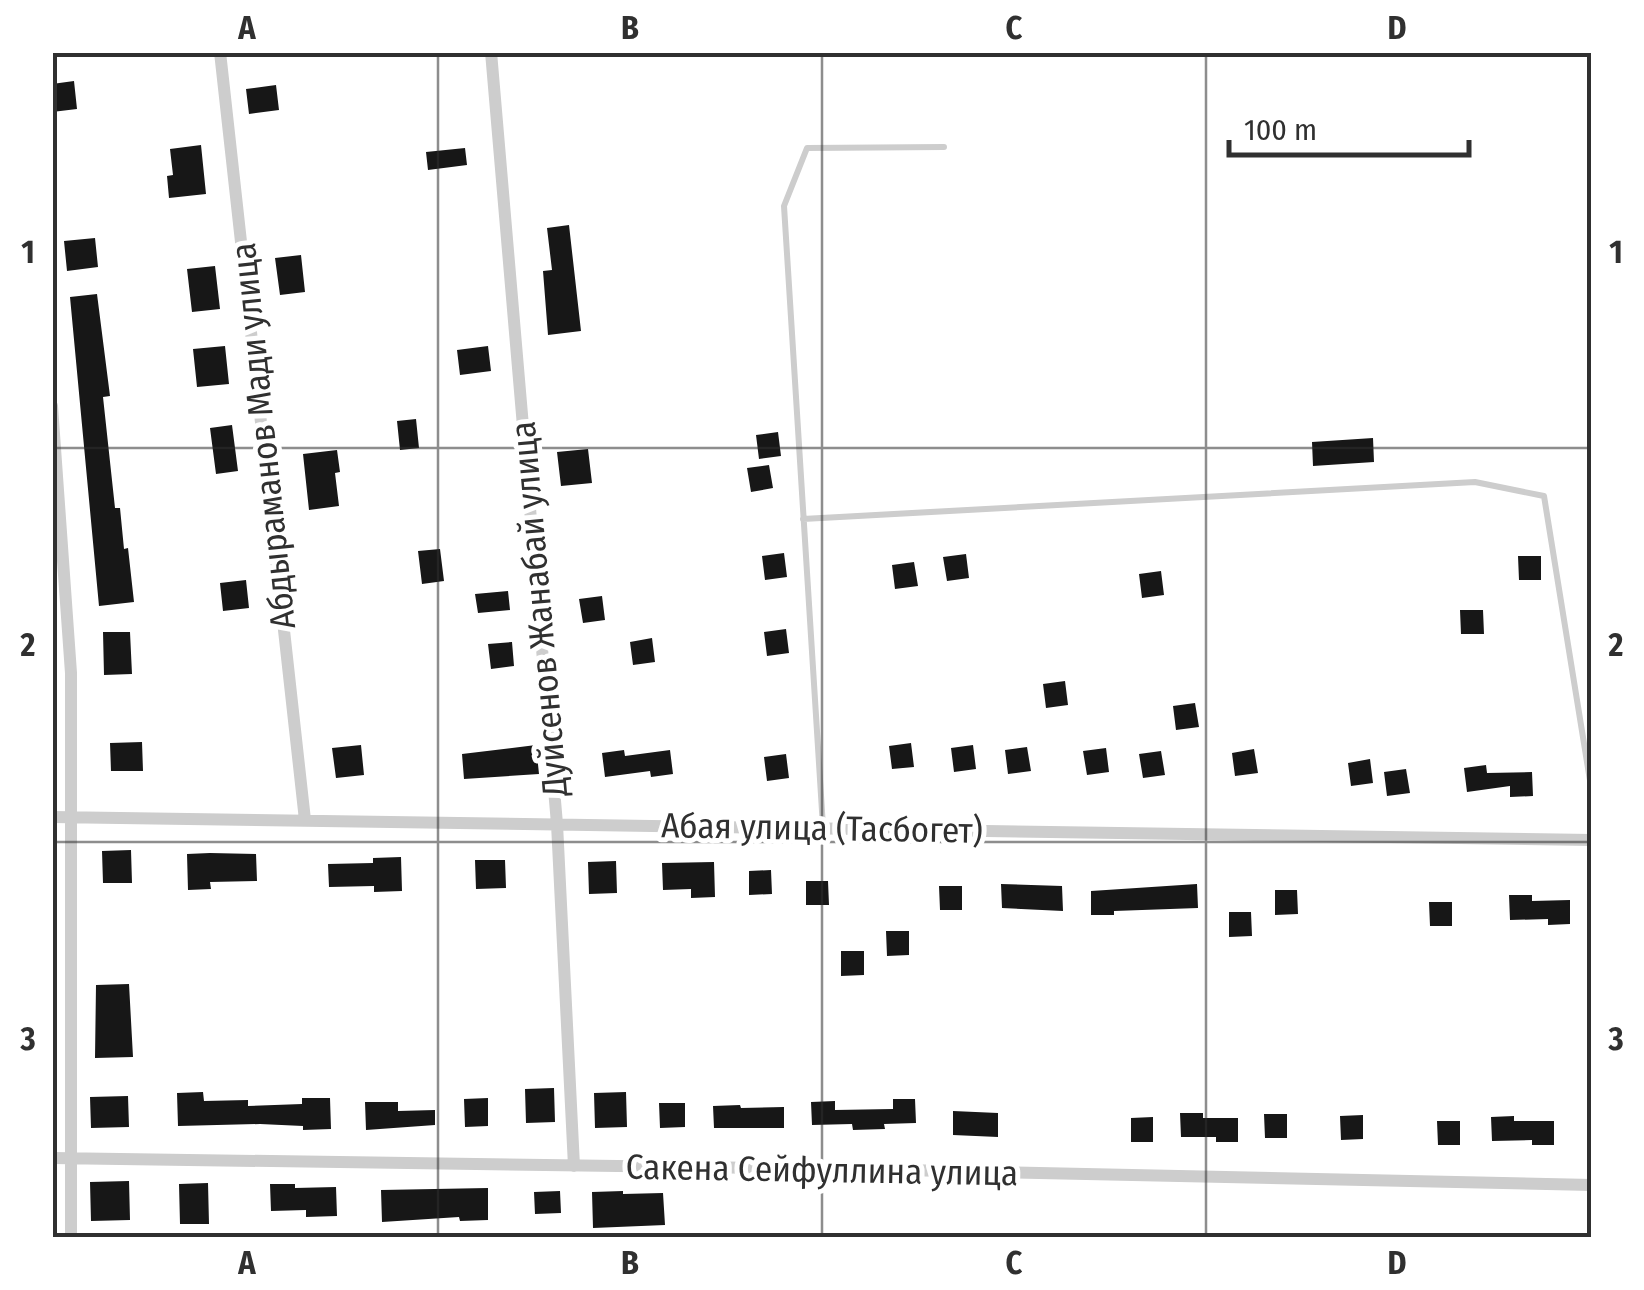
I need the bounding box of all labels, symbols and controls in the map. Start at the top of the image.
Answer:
text: A [237,9,256,47]
text: B [621,9,639,47]
text: C [1006,9,1023,47]
text: D [1387,9,1407,47]
scale bar [1229,95,1469,157]
text: 100 m [1244,112,1317,148]
text: 1 [21,233,35,271]
text: 1 [1609,233,1623,271]
street label: Абдыраманов Мади улица [222,241,304,631]
street label: Дуйсенов Жанабай улица [502,420,576,799]
text: 2 [20,626,36,664]
text: 2 [1608,626,1624,664]
street label: Абая улица (Тасбогет) [661,804,983,852]
text: 3 [19,1020,36,1058]
text: 3 [1607,1020,1624,1058]
street label: Сакена Сейфуллина улица [625,1146,1019,1194]
text: A [237,1244,256,1282]
text: B [621,1244,639,1282]
text: C [1006,1244,1023,1282]
text: D [1387,1244,1407,1282]

